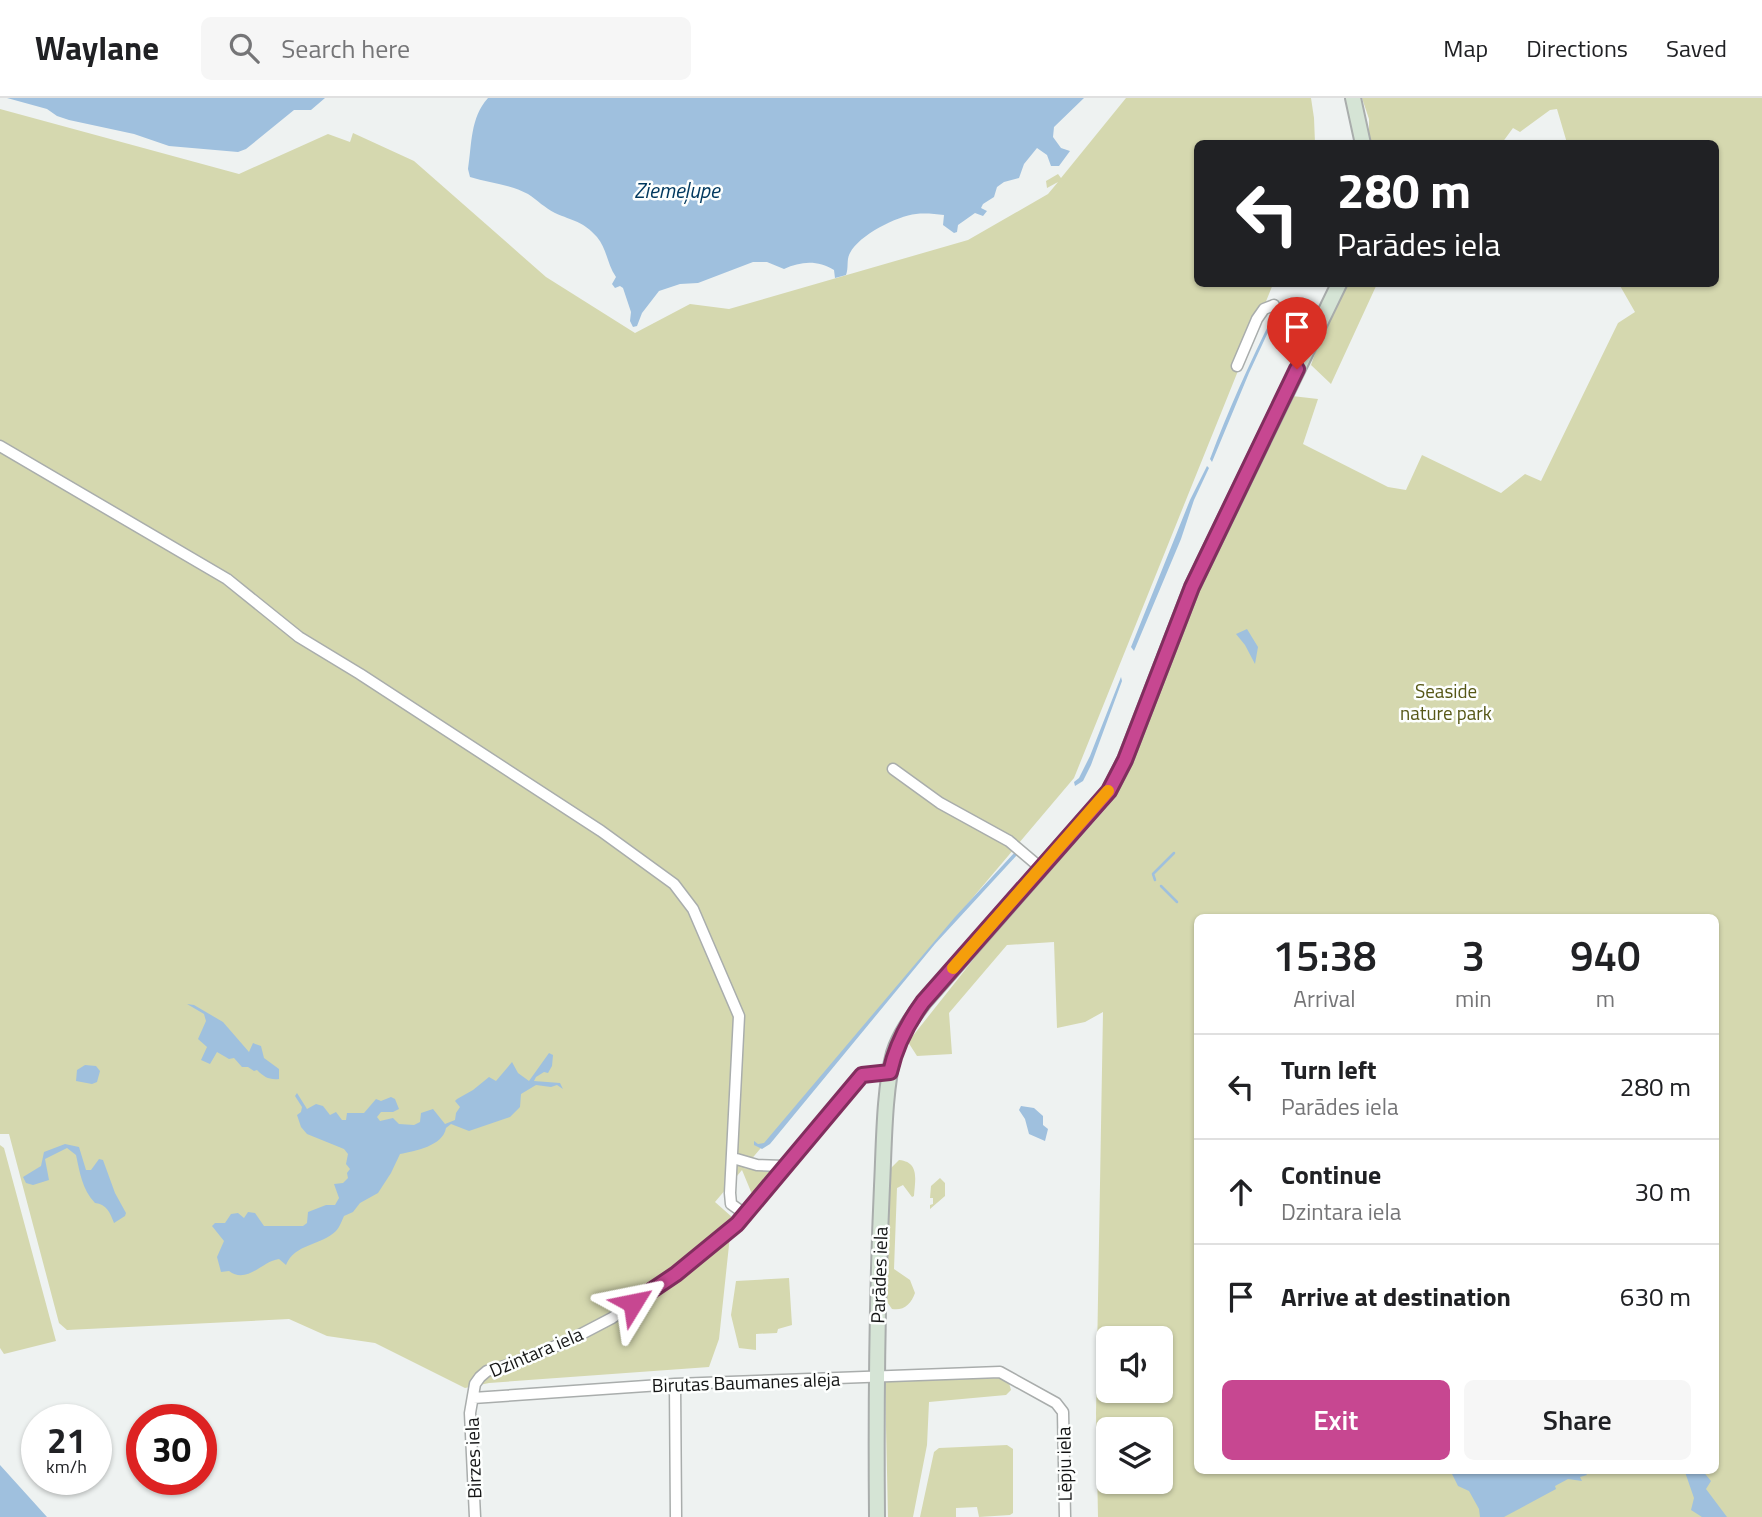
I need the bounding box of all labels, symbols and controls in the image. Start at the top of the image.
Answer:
search box [201,17,691,80]
text: Waylane [35,23,159,73]
icon: search [225,29,263,67]
text: Search here [281,29,410,68]
text: Map [1443,30,1488,66]
text: Directions [1526,30,1628,66]
text: Saved [1666,30,1727,66]
text: 280 m [1337,152,1471,227]
icon: left [1222,168,1313,259]
water label: Ziemeļupe [634,174,721,206]
text: Parādes iela [1337,220,1501,268]
pin [1267,297,1327,369]
icon: arrive [1278,308,1316,346]
park label: Seaside nature park [1400,676,1492,727]
text: 15:38 [1272,923,1377,987]
text: 3 [1462,923,1485,987]
text: 940 [1570,923,1641,987]
text: Arrival [1293,981,1356,1016]
text: min [1455,981,1492,1016]
text: m [1596,981,1615,1016]
text: Turn left [1281,1050,1376,1089]
text: 280 m [1620,1067,1691,1106]
icon: left [1222,1068,1260,1106]
text: Parādes iela [1281,1089,1399,1124]
text: Continue [1281,1155,1381,1194]
text: 30 m [1634,1172,1691,1211]
icon: ahead [1222,1173,1260,1211]
text: Dzintara iela [1281,1194,1401,1229]
street label: Parādes iela [862,1225,895,1324]
position arrow [596,1266,670,1340]
text: Arrive at destination [1281,1277,1511,1316]
text: 630 m [1620,1277,1691,1316]
icon: arrive [1222,1278,1260,1316]
street label: Dzintara iela [484,1319,588,1384]
map controls [1096,1326,1173,1494]
button: sound [1096,1326,1173,1403]
street label: Birutas Baumanes aleja [651,1364,841,1399]
button: Exit [1222,1380,1450,1460]
button: Share [1464,1380,1691,1460]
speed limit sign: 30 [126,1404,217,1495]
text: 21 [47,1413,86,1467]
street label: Birzes iela [457,1416,488,1499]
button: layers [1096,1417,1173,1494]
street label: Lēpju iela [1048,1426,1079,1502]
text: km/h [46,1453,87,1480]

